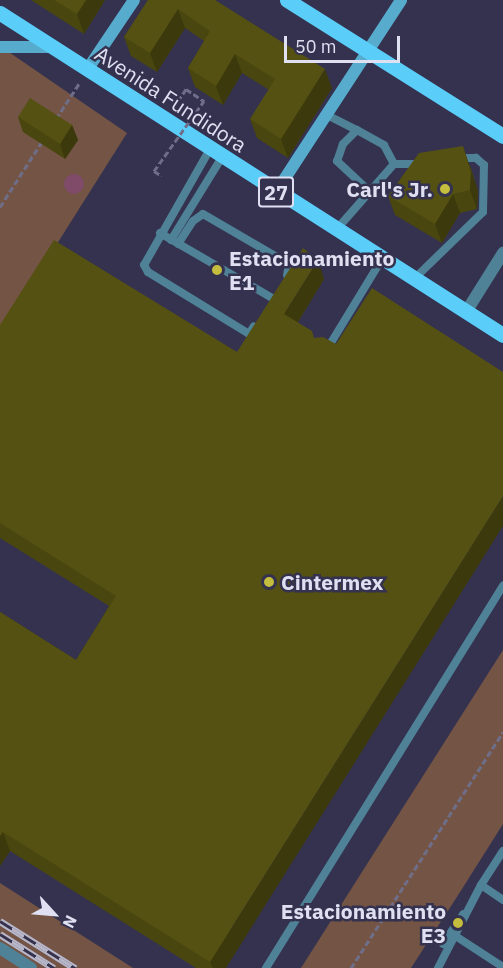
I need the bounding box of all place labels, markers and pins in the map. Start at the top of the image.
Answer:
place label: Carl's Jr. [346,176,433,202]
marker: Carl's Jr. [438,182,452,196]
place label: Estacionamiento E1 [229,245,394,295]
marker: Estacionamiento E1 [210,263,224,277]
place label: Cintermex [281,569,383,595]
marker: Cintermex [262,575,276,589]
place label: Estacionamiento E3 [281,898,446,948]
marker: Estacionamiento E3 [451,916,465,930]

